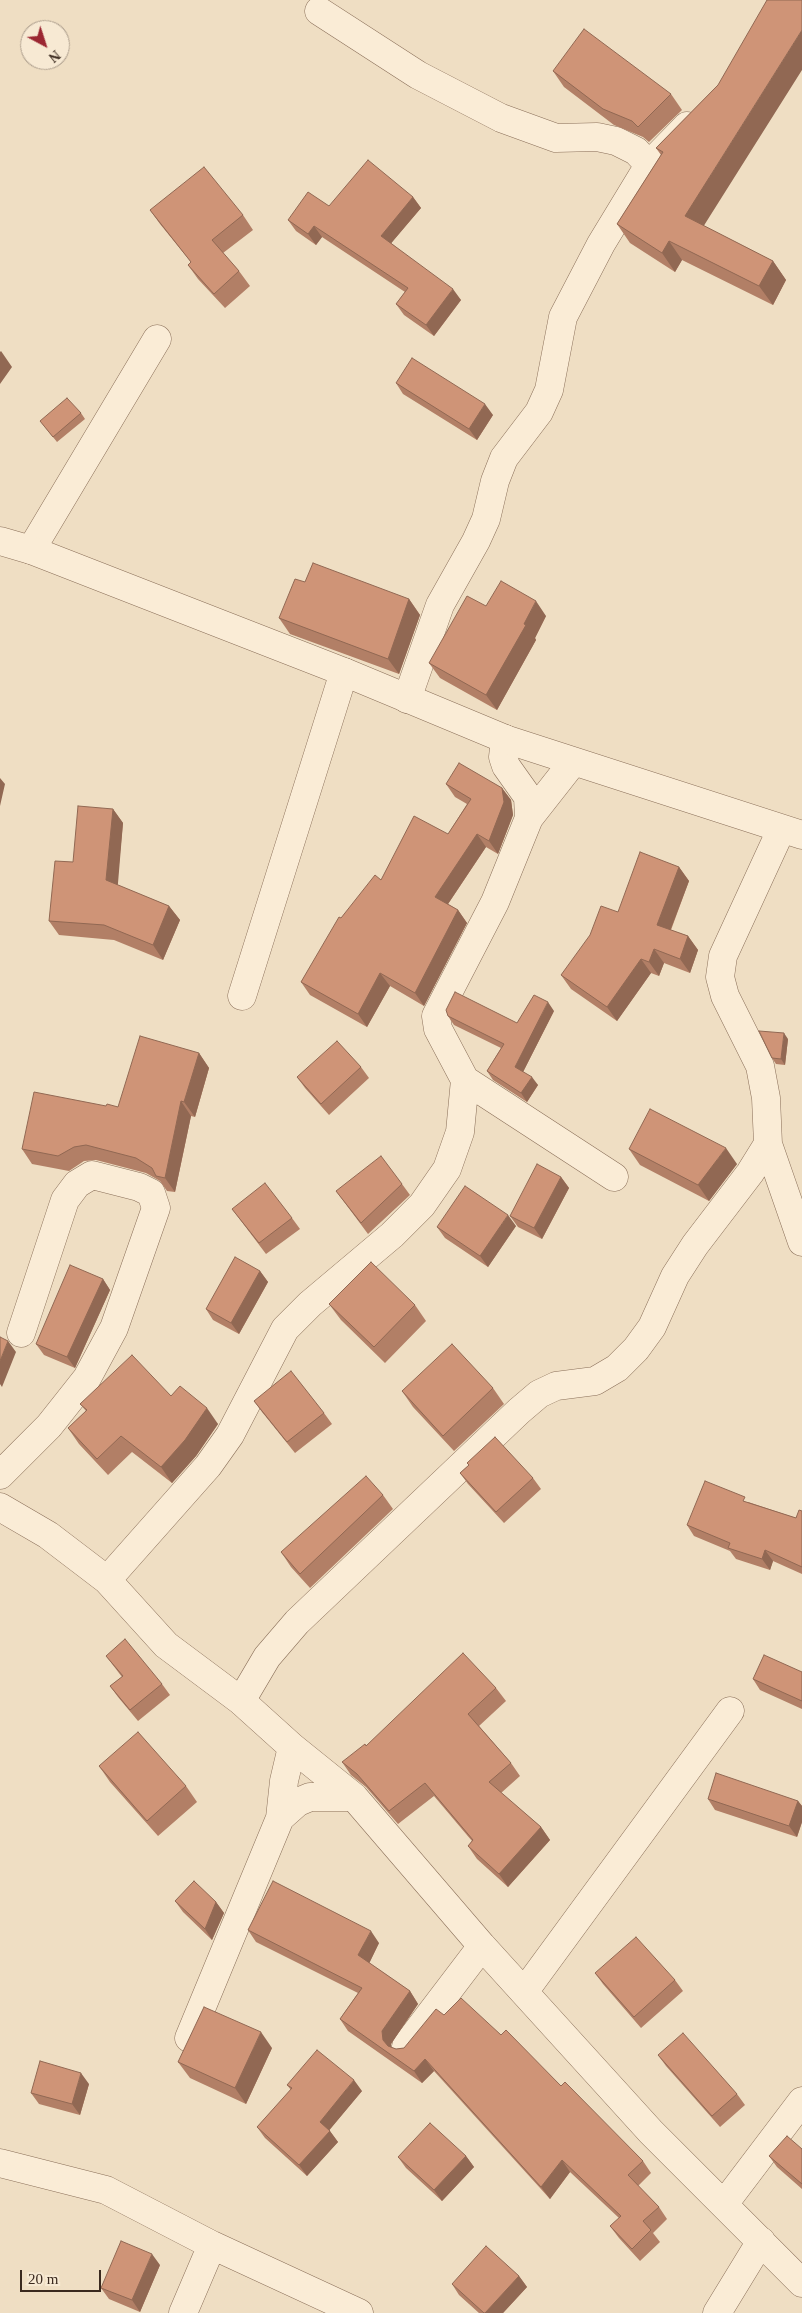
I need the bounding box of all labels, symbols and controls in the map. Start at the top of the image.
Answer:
north arrow [20,20,70,70]
text: N [46,47,63,65]
scale bar [22,2260,104,2292]
text: 20 m [28,2271,58,2287]

